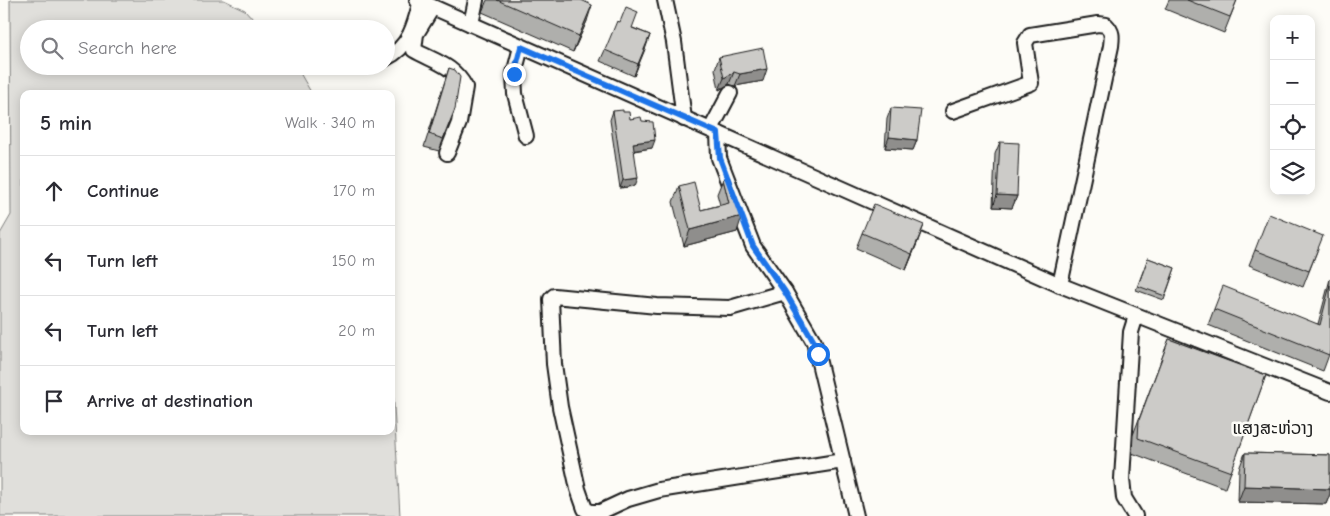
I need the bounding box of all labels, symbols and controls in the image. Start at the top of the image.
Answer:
map controls [1270,15,1315,195]
button: + [1270,15,1315,60]
search box [20,20,395,75]
icon: search [38,34,66,62]
text: Search here [78,37,177,59]
button: − [1270,60,1315,105]
route end [503,63,526,86]
button: locate [1270,105,1315,150]
text: 5 min [40,111,92,135]
text: Walk · 340 m [285,114,375,132]
button: layers [1270,150,1315,195]
icon: ahead [40,177,68,205]
text: Continue [87,180,159,202]
text: 170 m [333,182,375,200]
icon: left [40,247,68,275]
text: Turn left [87,250,158,272]
text: 150 m [332,252,375,270]
icon: left [40,317,68,345]
text: Turn left [87,320,158,342]
text: 20 m [338,322,375,340]
route start [807,343,830,366]
icon: arrive [40,387,68,415]
text: Arrive at destination [87,390,253,412]
district label: ແສງສະຫ່ວາງ [1232,418,1314,439]

